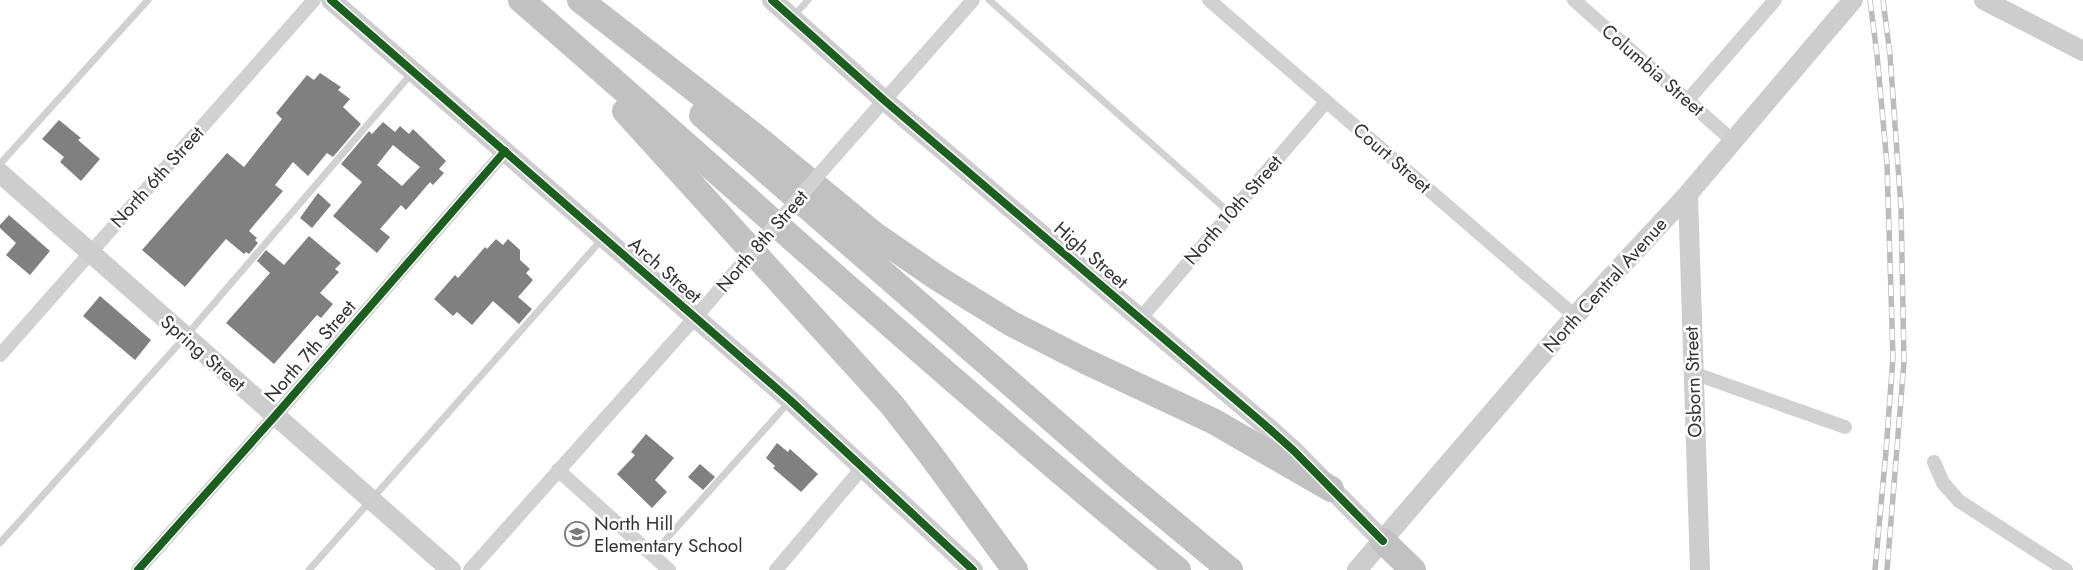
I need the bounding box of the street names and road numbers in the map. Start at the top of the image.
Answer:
street label: Columbia Street [1596,18,1711,123]
street label: Court Street [1347,116,1437,200]
street label: North 6th Street [104,120,210,234]
street label: North 10th Street [1178,149,1289,271]
street label: North 8th Street [710,184,814,298]
street label: North Central Avenue [1537,211,1673,359]
street label: High Street [1048,215,1134,295]
street label: Arch Street [623,231,708,310]
street label: North 7th Street [258,294,362,408]
street label: Spring Street [155,309,252,398]
street label: Osborn Street [1678,325,1708,438]

